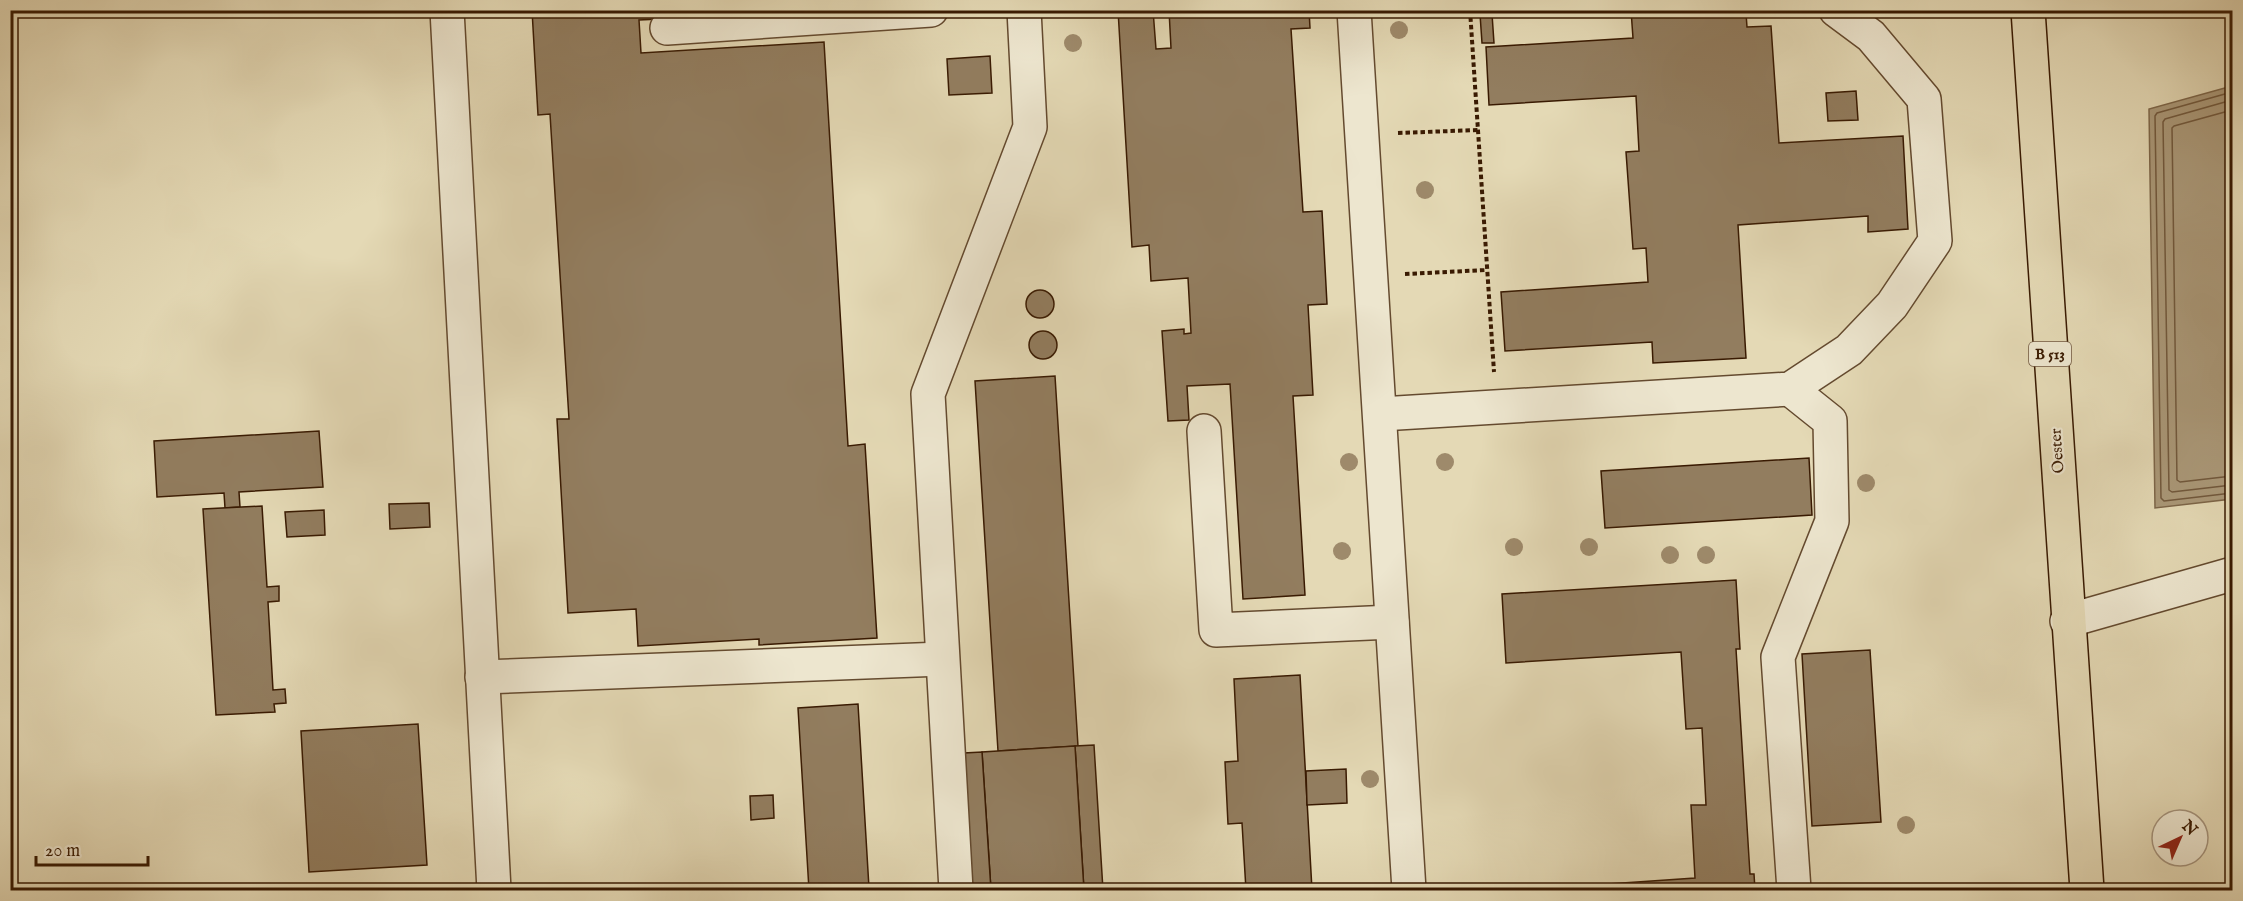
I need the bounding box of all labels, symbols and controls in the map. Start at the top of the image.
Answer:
road number: B 513 [2029,342,2071,366]
street label: Oester [2046,428,2070,474]
north arrow [2150,808,2210,868]
text: N [2176,816,2201,841]
scale bar [36,829,148,867]
text: 20 m [45,840,80,863]

